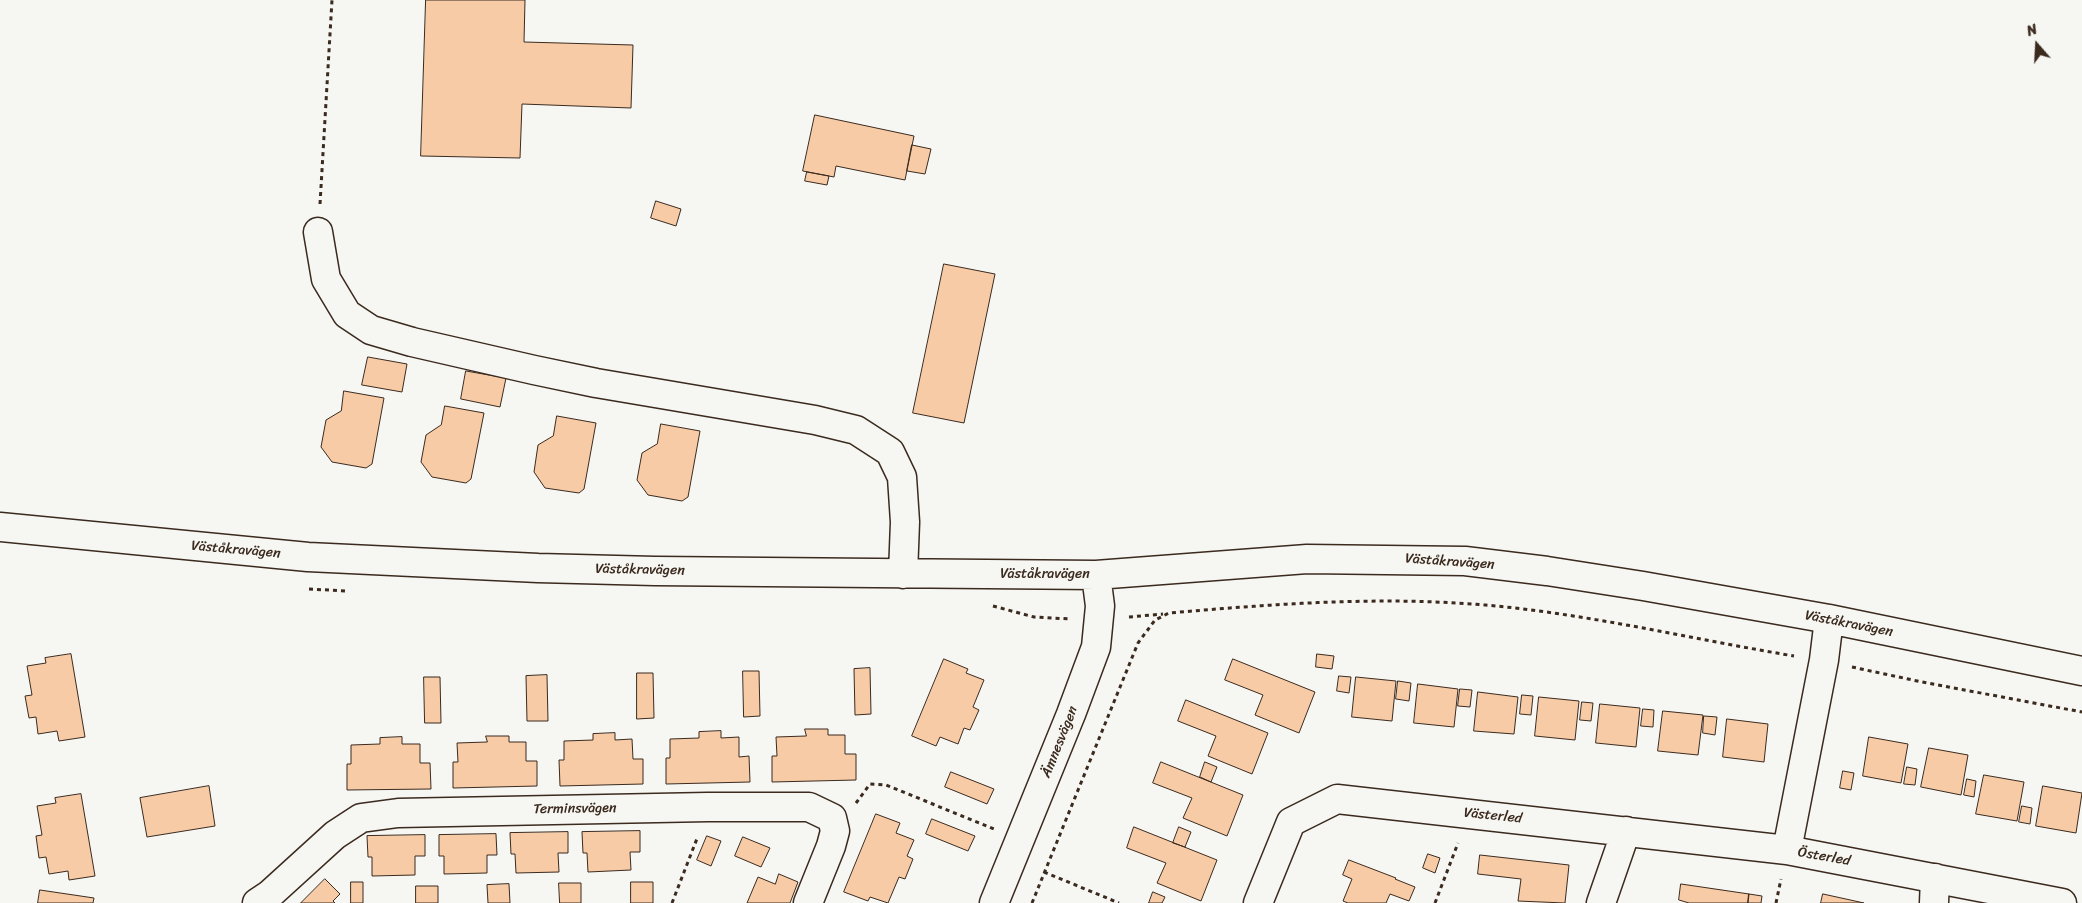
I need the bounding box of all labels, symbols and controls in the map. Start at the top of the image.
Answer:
text: N [2023,17,2041,44]
north arrow [2012,20,2062,70]
street label: Väståkravägen [191,538,281,562]
street label: Väståkravägen [1405,550,1495,574]
street label: Väståkravägen [595,561,685,579]
street label: Väståkravägen [1000,566,1090,582]
street label: Väståkravägen [1803,607,1895,641]
street label: Ämnesvägen [1038,704,1082,780]
street label: Terminsvägen [533,800,617,818]
street label: Västerled [1463,805,1523,827]
street label: Österled [1796,844,1852,870]

